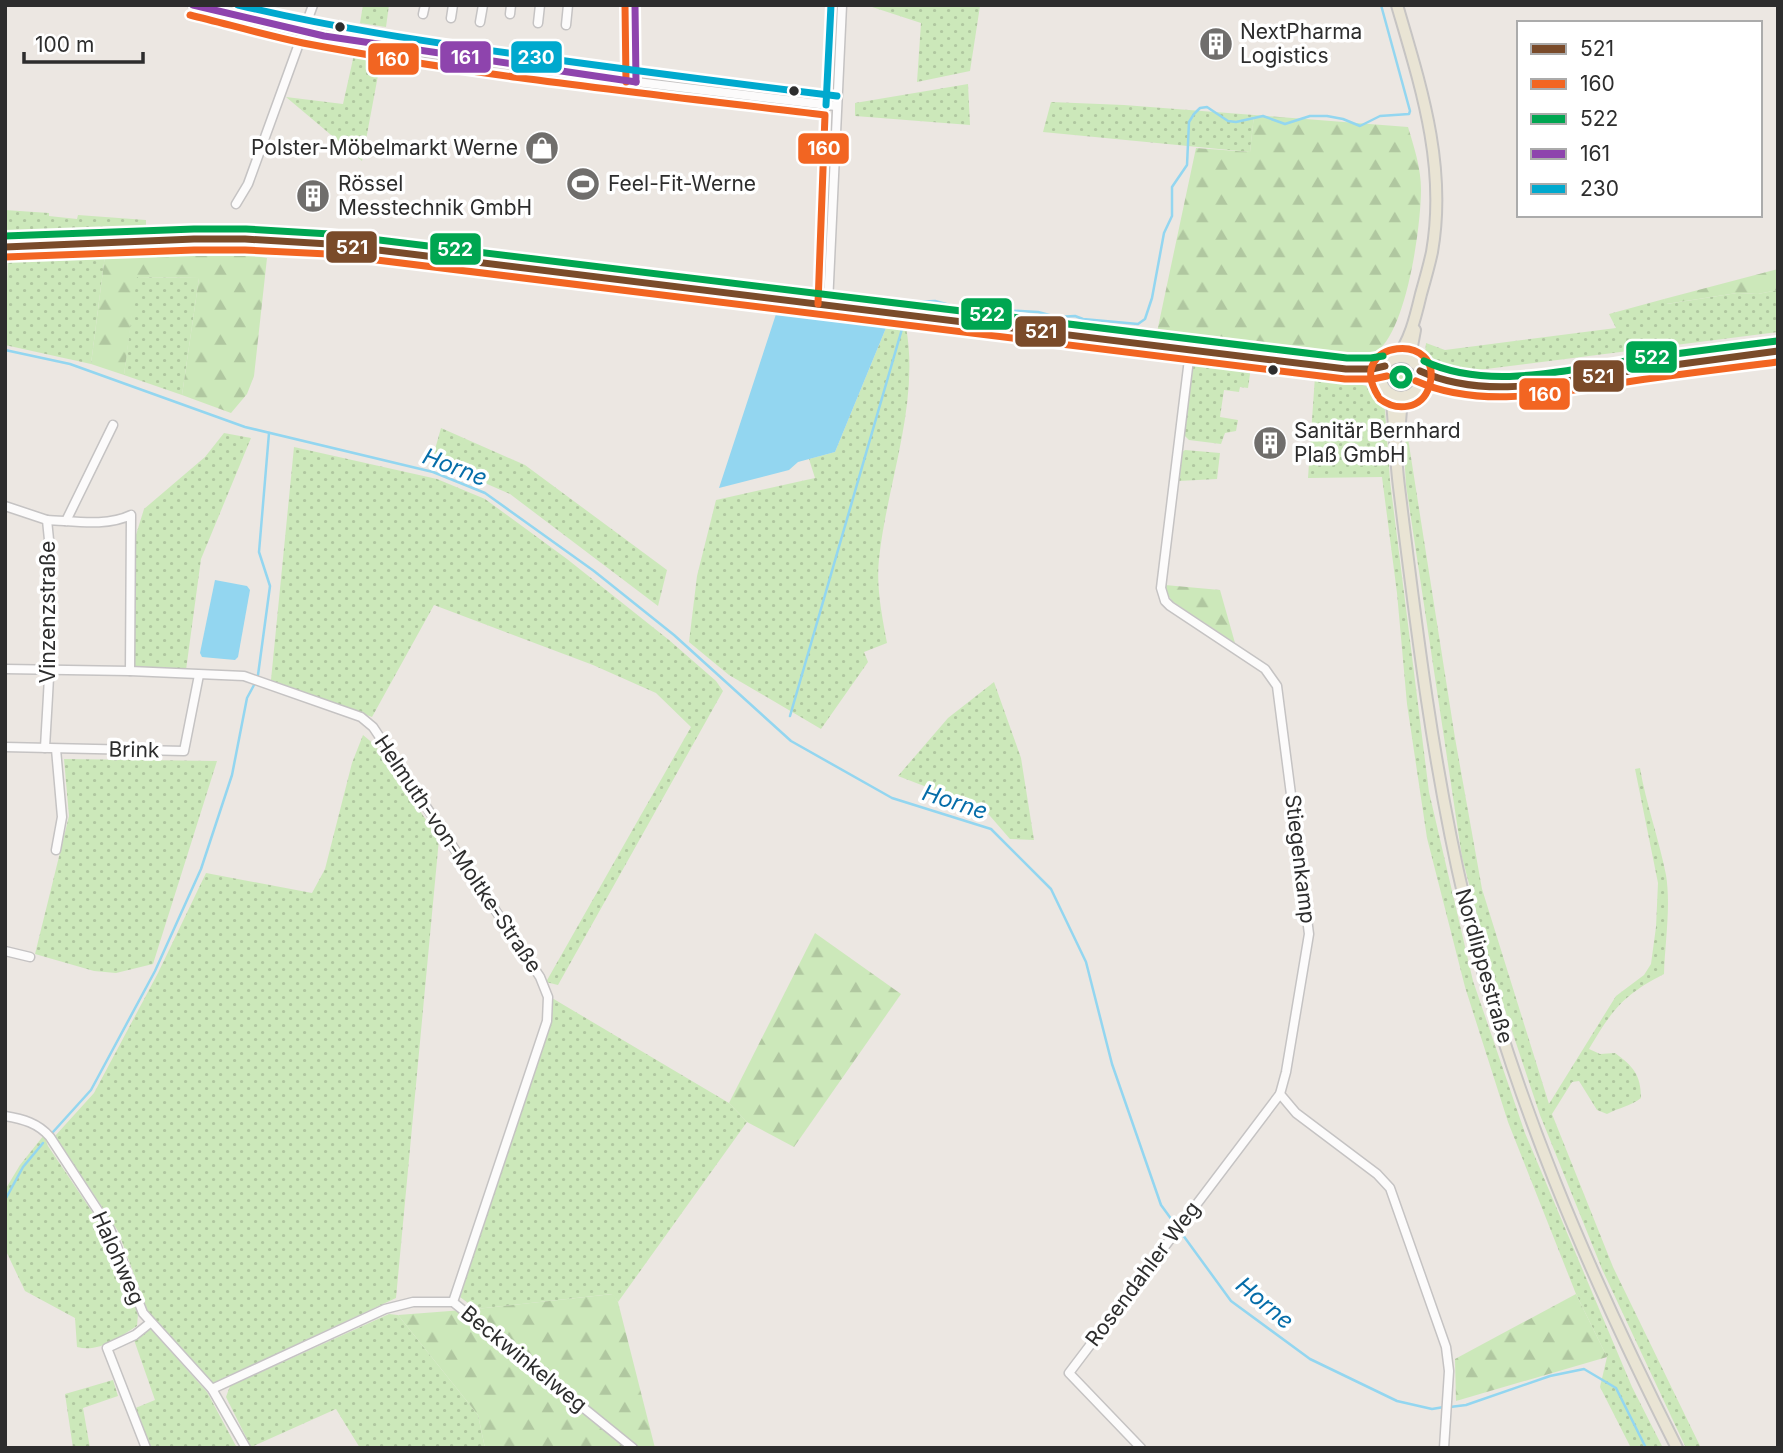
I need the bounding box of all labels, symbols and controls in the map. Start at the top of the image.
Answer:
place label: NextPharma Logistics [1240,19,1362,68]
unlabelled marker [333,20,347,34]
scale bar [24,21,144,65]
legend [1517,21,1762,217]
building icon: NextPharma Logistics [1197,25,1235,63]
text: 100 m [35,32,94,57]
text: 521 [1580,36,1614,61]
line badge: 161 [439,40,492,74]
line badge: 230 [510,40,563,74]
line badge: 160 [367,42,420,76]
text: 161 [451,46,479,69]
text: 230 [517,46,555,69]
text: 160 [376,48,410,71]
text: 160 [1580,71,1615,96]
unlabelled marker [787,84,801,98]
text: 522 [1580,106,1618,131]
shop icon: Polster-Möbelmarkt Werne [523,129,561,167]
line badge: 160 [797,132,850,165]
place label: Polster-Möbelmarkt Werne [251,135,518,160]
text: 160 [807,137,841,160]
text: 161 [1580,141,1610,166]
sports icon: Feel-Fit-Werne [564,165,602,203]
place label: Rössel Messtechnik GmbH [338,171,532,220]
place label: Feel-Fit-Werne [608,171,756,196]
text: 230 [1580,176,1619,201]
building icon: Rössel Messtechnik GmbH [294,177,332,215]
line badge: 521 [325,230,378,264]
line badge: 522 [429,232,482,266]
text: 521 [336,236,368,259]
text: 522 [437,238,473,261]
line badge: 522 [960,297,1013,331]
text: 522 [969,303,1005,326]
line badge: 521 [1014,315,1067,348]
text: 521 [1025,320,1057,343]
line badge: 522 [1625,340,1678,374]
text: 522 [1634,346,1670,369]
line badge: 521 [1572,359,1625,393]
unlabelled marker [1266,363,1280,377]
text: 521 [1582,365,1614,388]
line badge: 160 [1518,377,1571,411]
text: 160 [1528,383,1562,406]
place label: Sanitär Bernhard Plaß GmbH [1294,418,1461,467]
building icon: Sanitär Bernhard Plaß GmbH [1251,424,1289,462]
water label: Horne [419,442,491,492]
street label: Vinzenzstraße [35,541,60,683]
street label: Helmuth-von-Moltke-Straße [370,730,547,977]
street label: Brink [108,737,160,762]
water label: Horne [919,778,991,826]
street label: Stiegenkamp [1280,793,1321,925]
street label: Nordlippestraße [1450,886,1519,1046]
street label: Rosendahler Weg [1080,1196,1205,1351]
street label: Halohweg [87,1207,150,1308]
water label: Horne [1230,1271,1300,1335]
street label: Beckwinkelweg [456,1300,592,1417]

